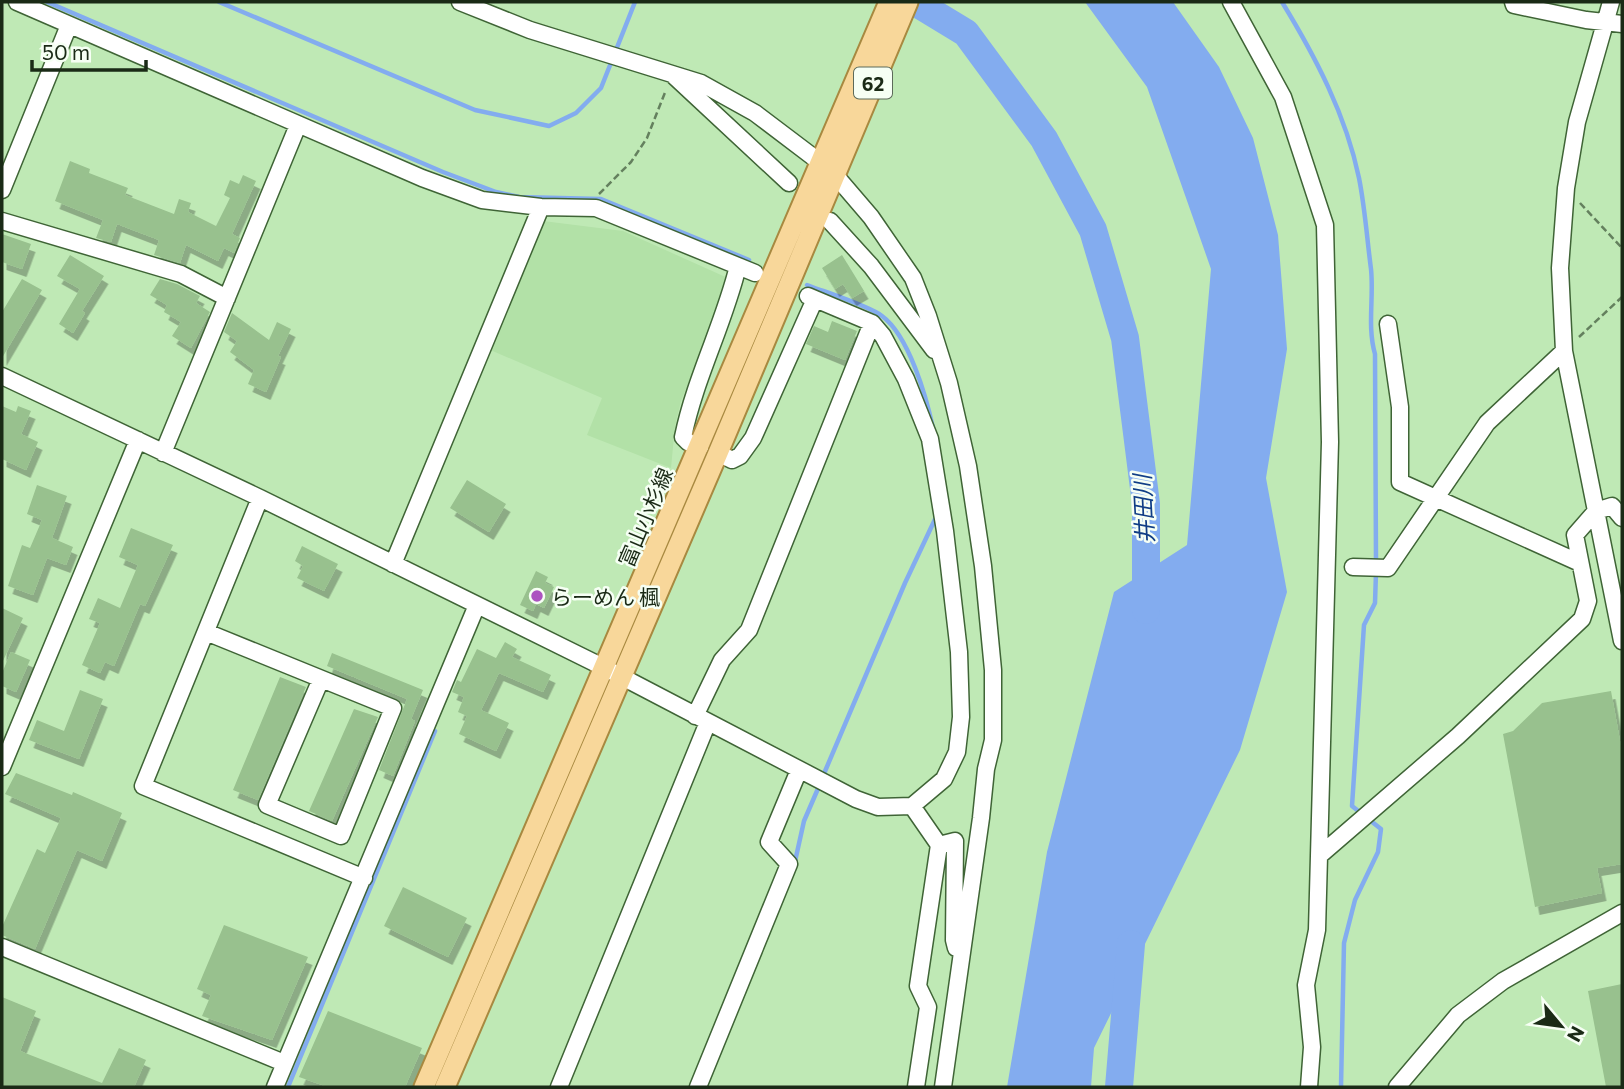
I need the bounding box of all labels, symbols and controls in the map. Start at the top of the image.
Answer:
scale bar [32,28,145,72]
text: 50 m [42,39,90,64]
road number: 62 [854,68,892,99]
street label: 富山小杉線 [613,464,677,570]
water label: 井田川 [1127,471,1159,544]
place label: らーめん 楓 [551,584,660,609]
marker: らーめん 楓 [529,588,545,604]
north arrow [1526,991,1596,1061]
text: N [1563,1023,1590,1046]

